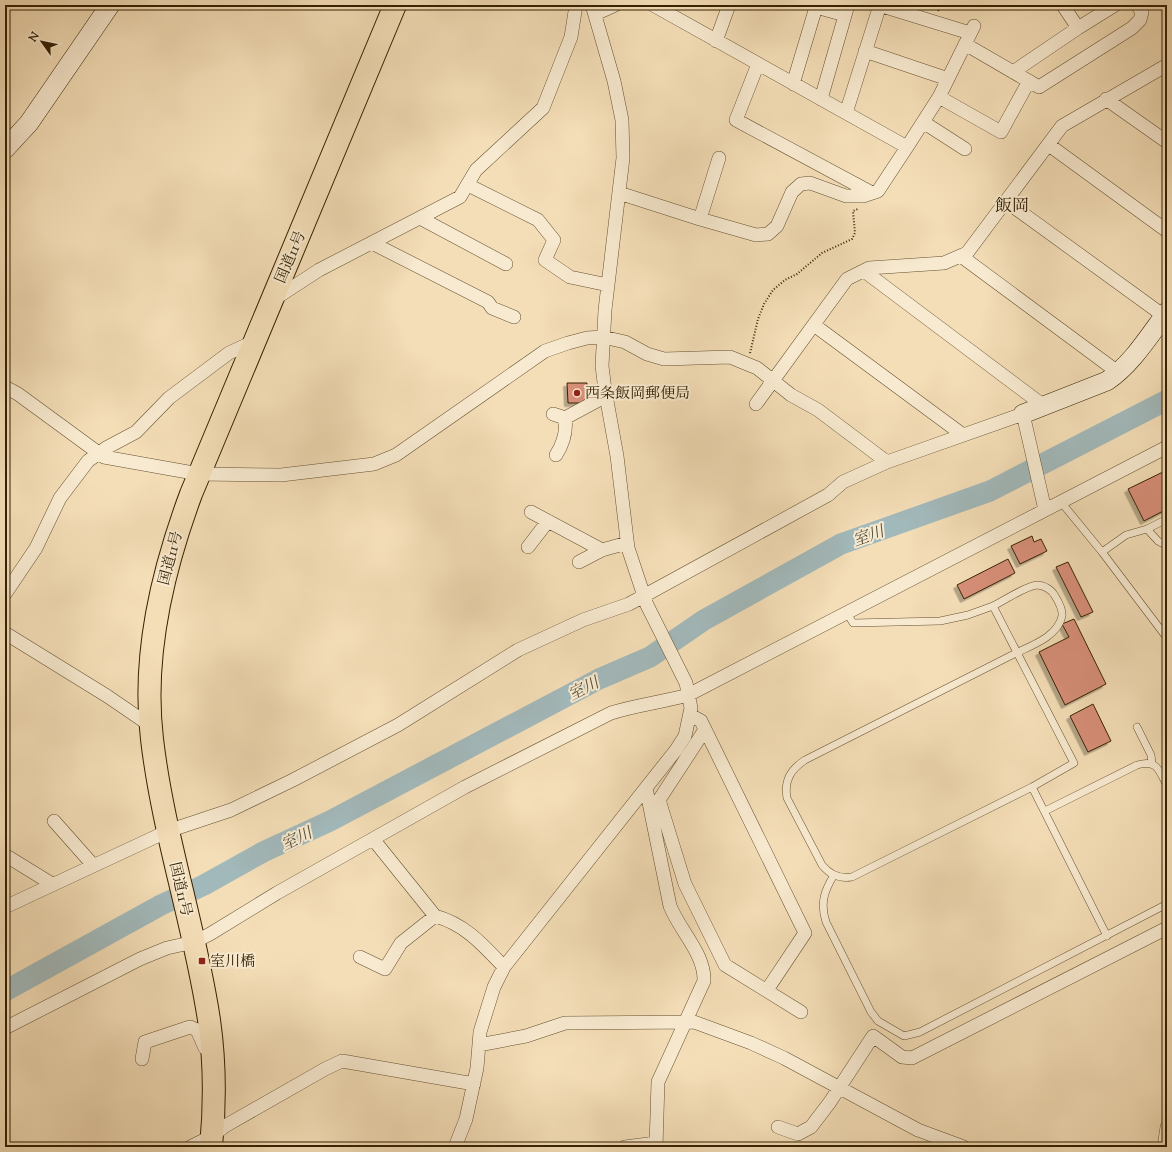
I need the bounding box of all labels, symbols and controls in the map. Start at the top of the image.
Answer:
north arrow [22,22,62,62]
text: N [25,29,44,46]
district label: 飯岡 [995,195,1029,219]
street label: 国道11号 [271,228,312,287]
place label: 西条飯岡郵便局 [585,384,690,405]
marker: 西条飯岡郵便局 [572,388,582,398]
water label: 室川 [850,520,890,554]
street label: 国道11号 [154,529,189,588]
water label: 室川 [565,672,605,708]
water label: 室川 [278,822,318,858]
street label: 国道11号 [163,860,196,919]
place label: 室川橋 [210,952,255,973]
marker: 室川橋 [197,956,207,966]

